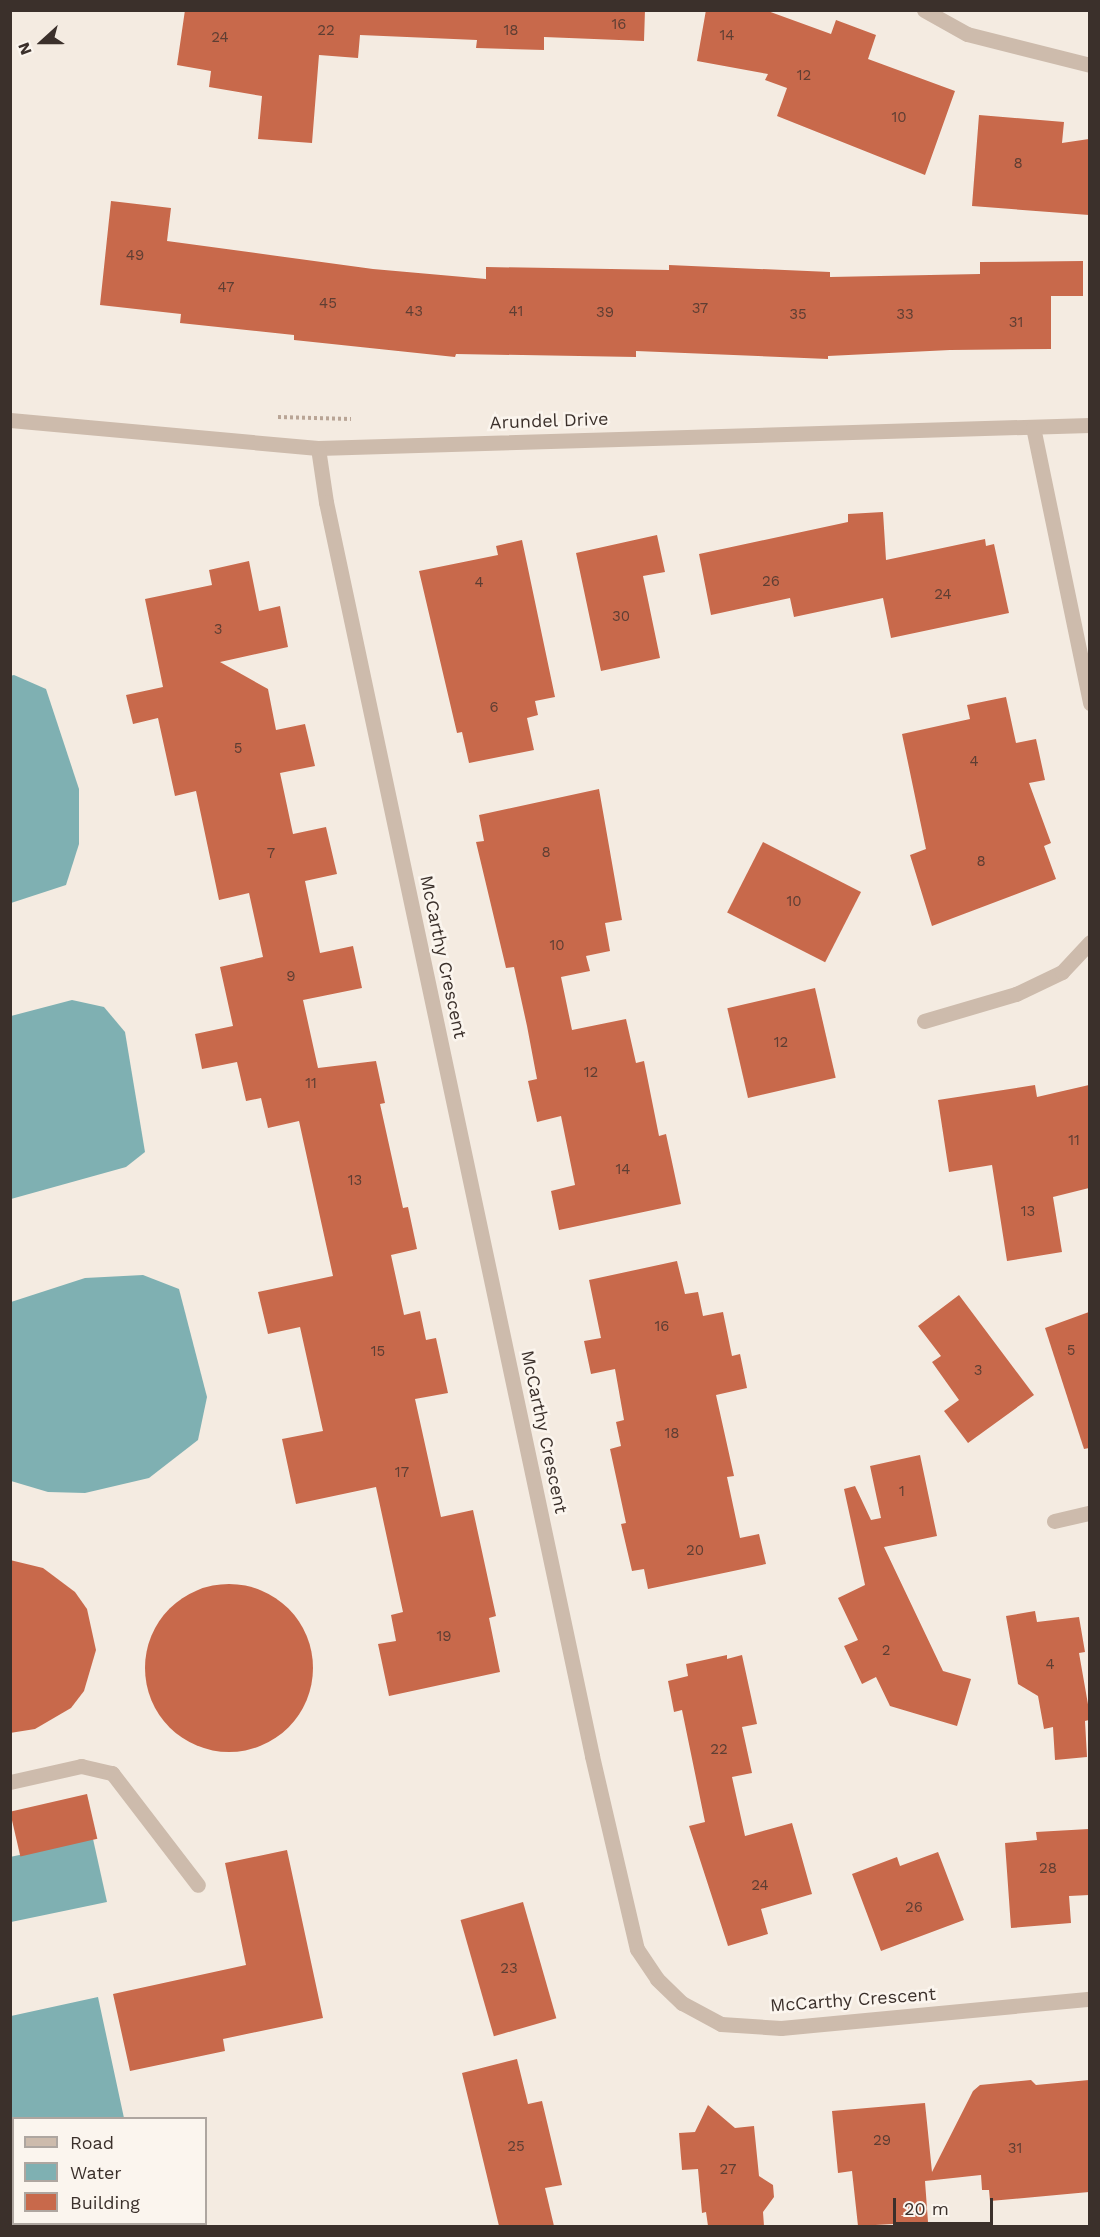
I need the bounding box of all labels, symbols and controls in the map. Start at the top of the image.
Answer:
north arrow [12,12,72,72]
house number: 16 [612,16,626,34]
house number: 22 [317,22,335,40]
house number: 18 [503,22,519,40]
house number: 14 [719,27,735,45]
house number: 24 [211,29,229,47]
text: N [14,40,36,58]
house number: 12 [797,67,811,85]
house number: 10 [891,109,907,127]
house number: 8 [1013,155,1023,173]
house number: 49 [126,247,144,265]
house number: 47 [218,279,234,297]
house number: 45 [319,295,337,313]
house number: 37 [692,300,708,318]
house number: 43 [405,303,423,321]
house number: 41 [509,303,523,321]
house number: 39 [596,304,614,322]
house number: 35 [789,306,807,324]
house number: 33 [896,306,914,324]
house number: 31 [1009,314,1023,332]
street label: Arundel Drive [489,408,609,434]
house number: 26 [762,573,780,591]
house number: 4 [474,574,484,592]
house number: 24 [934,586,952,604]
house number: 30 [612,608,630,626]
house number: 3 [214,621,222,639]
house number: 6 [489,699,499,717]
house number: 5 [234,740,242,758]
house number: 4 [969,753,979,771]
house number: 8 [541,844,551,862]
house number: 7 [267,845,275,863]
house number: 8 [976,853,986,871]
street label: McCarthy Crescent [415,873,471,1041]
house number: 10 [786,893,802,911]
house number: 10 [549,937,565,955]
house number: 9 [286,968,296,986]
house number: 12 [774,1034,788,1052]
house number: 12 [584,1064,598,1082]
house number: 11 [305,1075,317,1093]
house number: 11 [1068,1132,1080,1150]
house number: 14 [615,1161,631,1179]
house number: 13 [348,1172,362,1190]
house number: 13 [1021,1203,1035,1221]
house number: 16 [655,1318,669,1336]
house number: 5 [1067,1342,1075,1360]
house number: 15 [371,1343,385,1361]
street label: McCarthy Crescent [516,1348,572,1516]
house number: 3 [974,1362,982,1380]
house number: 18 [664,1425,680,1443]
house number: 17 [395,1464,409,1482]
house number: 1 [899,1483,905,1501]
house number: 20 [686,1542,704,1560]
house number: 19 [436,1628,452,1646]
house number: 2 [882,1642,890,1660]
house number: 4 [1045,1656,1055,1674]
house number: 22 [710,1741,728,1759]
house number: 28 [1039,1860,1057,1878]
house number: 24 [751,1877,769,1895]
house number: 26 [905,1899,923,1917]
house number: 23 [500,1960,518,1978]
street label: McCarthy Crescent [769,1983,937,2017]
legend [12,2117,207,2225]
text: Road [70,2132,114,2153]
house number: 29 [873,2132,891,2150]
house number: 25 [507,2138,525,2156]
house number: 31 [1008,2140,1022,2158]
house number: 27 [720,2161,736,2179]
text: Water [70,2162,122,2183]
scale bar [896,2186,996,2224]
text: Building [70,2192,140,2213]
text: 20 m [904,2198,949,2219]

